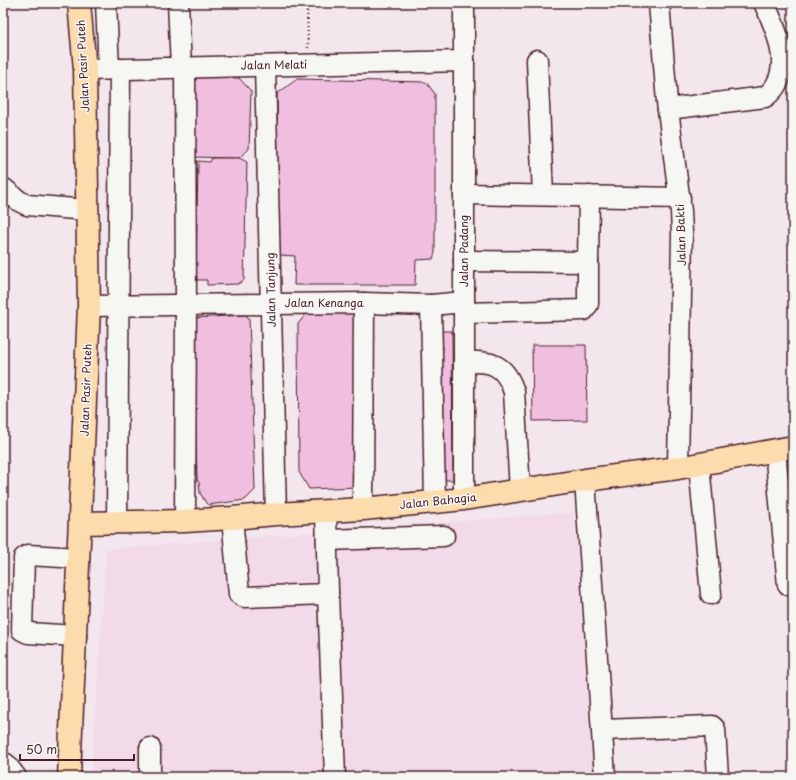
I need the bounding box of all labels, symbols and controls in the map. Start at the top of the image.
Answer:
street label: Jalan Pasir Puteh [72,19,93,113]
street label: Jalan Melati [241,55,307,74]
street label: Jalan Bakti [671,204,690,266]
street label: Jalan Padang [455,215,472,287]
street label: Jalan Tanjung [261,252,280,328]
street label: Jalan Kenanga [285,294,364,311]
street label: Jalan Pasir Puteh [75,343,96,437]
street label: Jalan Bahagia [399,488,478,513]
scale bar [20,736,134,762]
text: 50 m [26,740,57,758]

